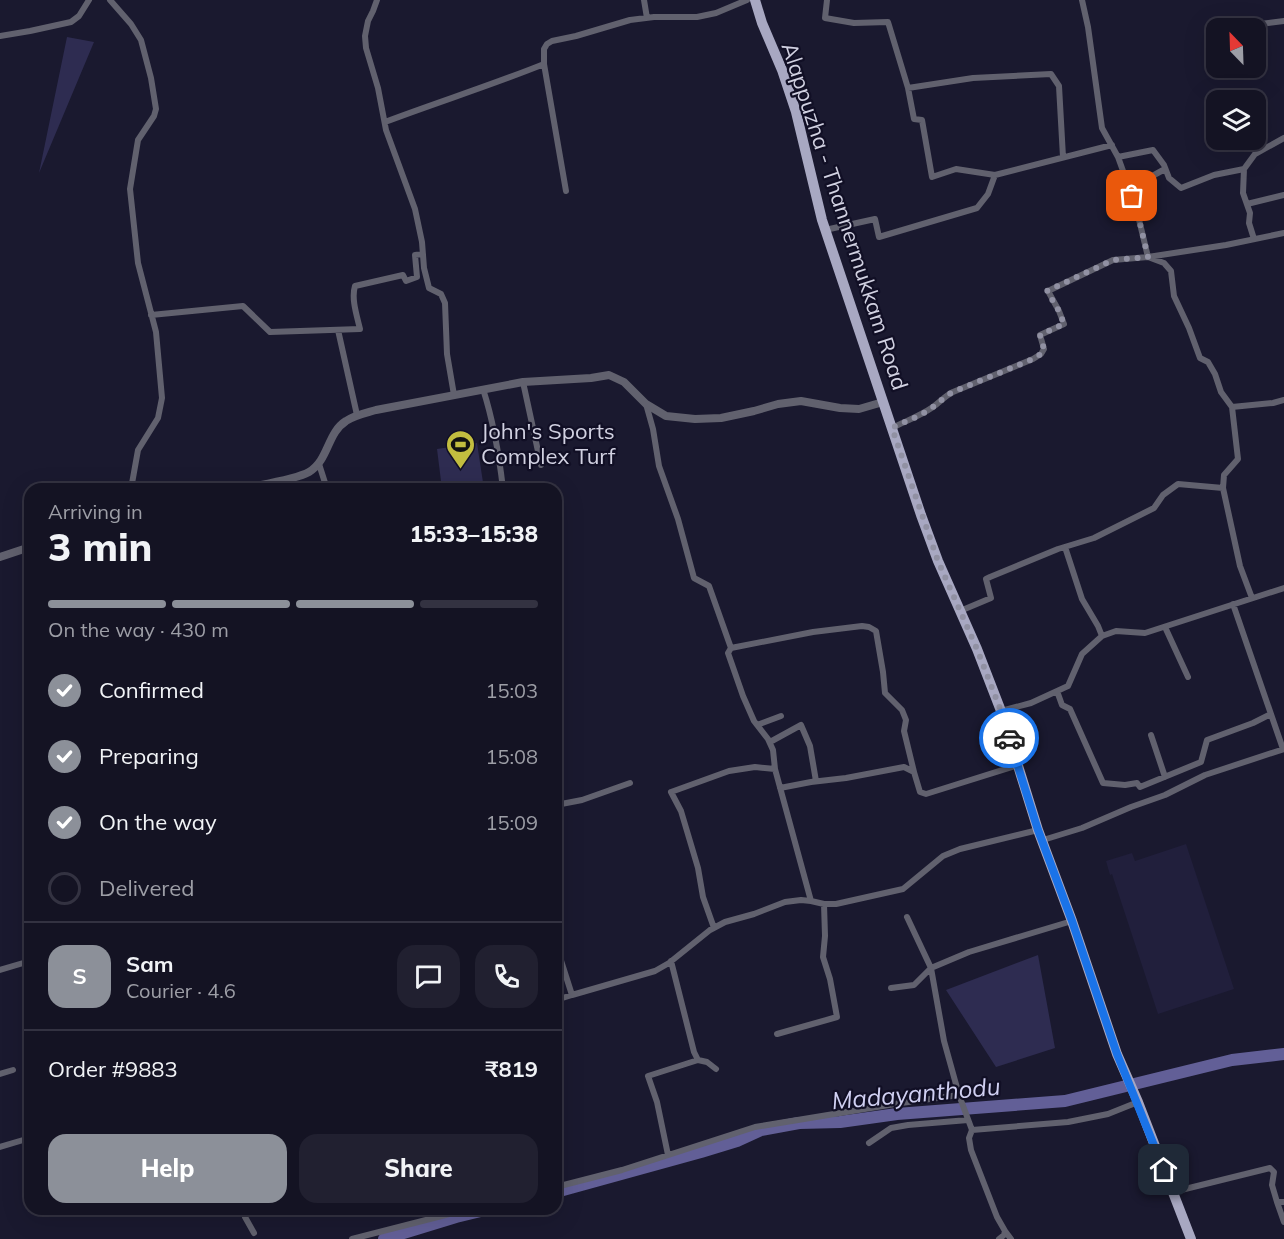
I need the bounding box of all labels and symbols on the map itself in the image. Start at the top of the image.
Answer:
north arrow [1206,18,1266,78]
street label: Alappuzha - Thannermukkam Road [775,39,915,393]
pin [1106,170,1157,221]
place label: John's Sports Complex Turf [481,417,616,470]
sports icon: John's Sports Complex Turf [444,428,476,470]
courier [979,708,1039,768]
water label: Madayanthodu [830,1071,1002,1115]
pin [1138,1144,1189,1195]

